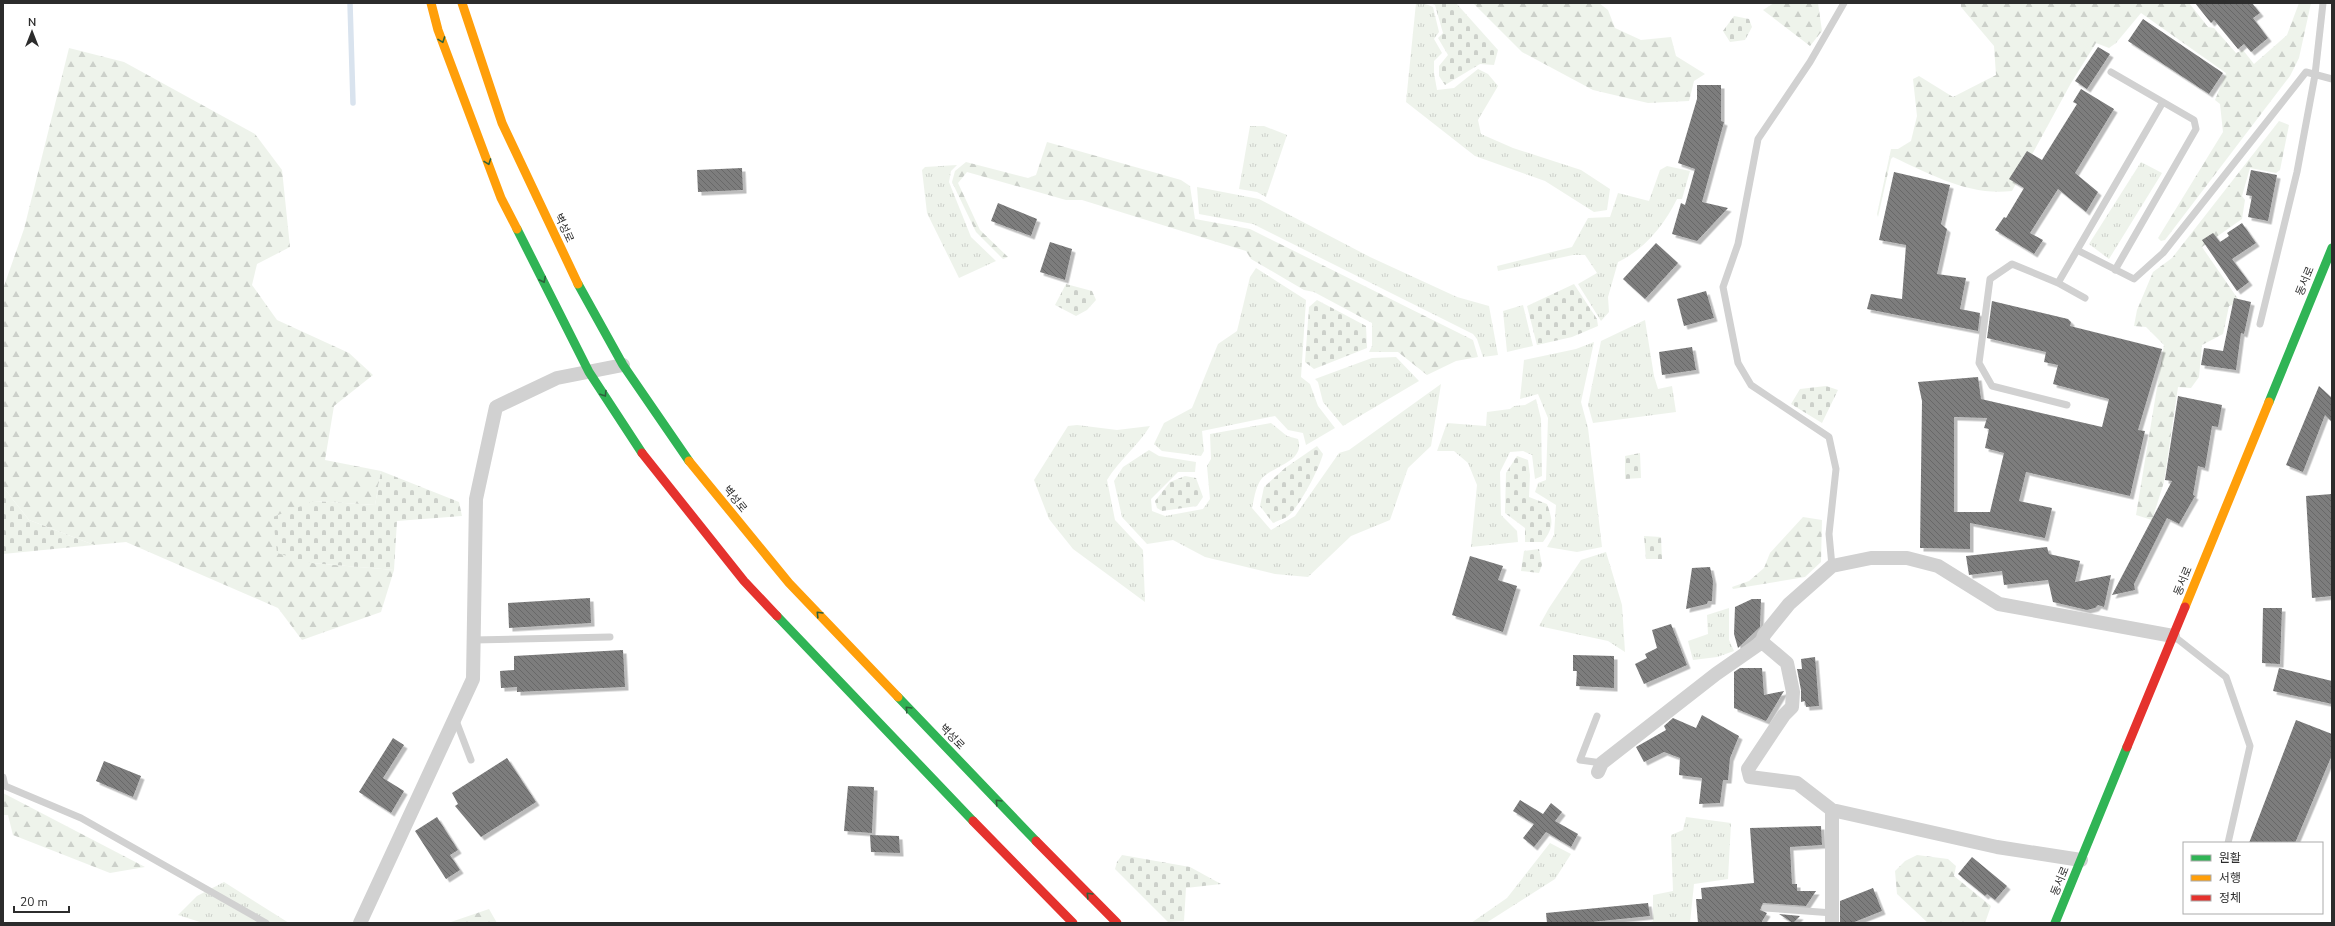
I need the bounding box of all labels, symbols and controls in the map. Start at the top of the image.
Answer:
north arrow [12,12,52,52]
text: N [28,15,36,30]
one-way arrow [438,37,446,44]
one-way arrow [483,159,491,166]
street label: 벽성로 [551,211,577,245]
street label: 동서로 [2292,264,2318,298]
one-way arrow [538,276,545,283]
one-way arrow [599,390,607,397]
street label: 벽성로 [720,482,750,516]
street label: 동서로 [2170,564,2196,598]
one-way arrow [816,612,823,619]
one-way arrow [905,706,913,714]
street label: 벽성로 [936,721,968,753]
one-way arrow [995,799,1003,807]
legend [2183,842,2323,914]
text: 원활 [2219,850,2241,866]
street label: 동서로 [2047,864,2073,898]
text: 서행 [2219,870,2241,886]
scale bar [14,888,69,914]
text: 정체 [2219,890,2241,906]
one-way arrow [1086,892,1094,900]
text: 20 m [20,894,48,910]

